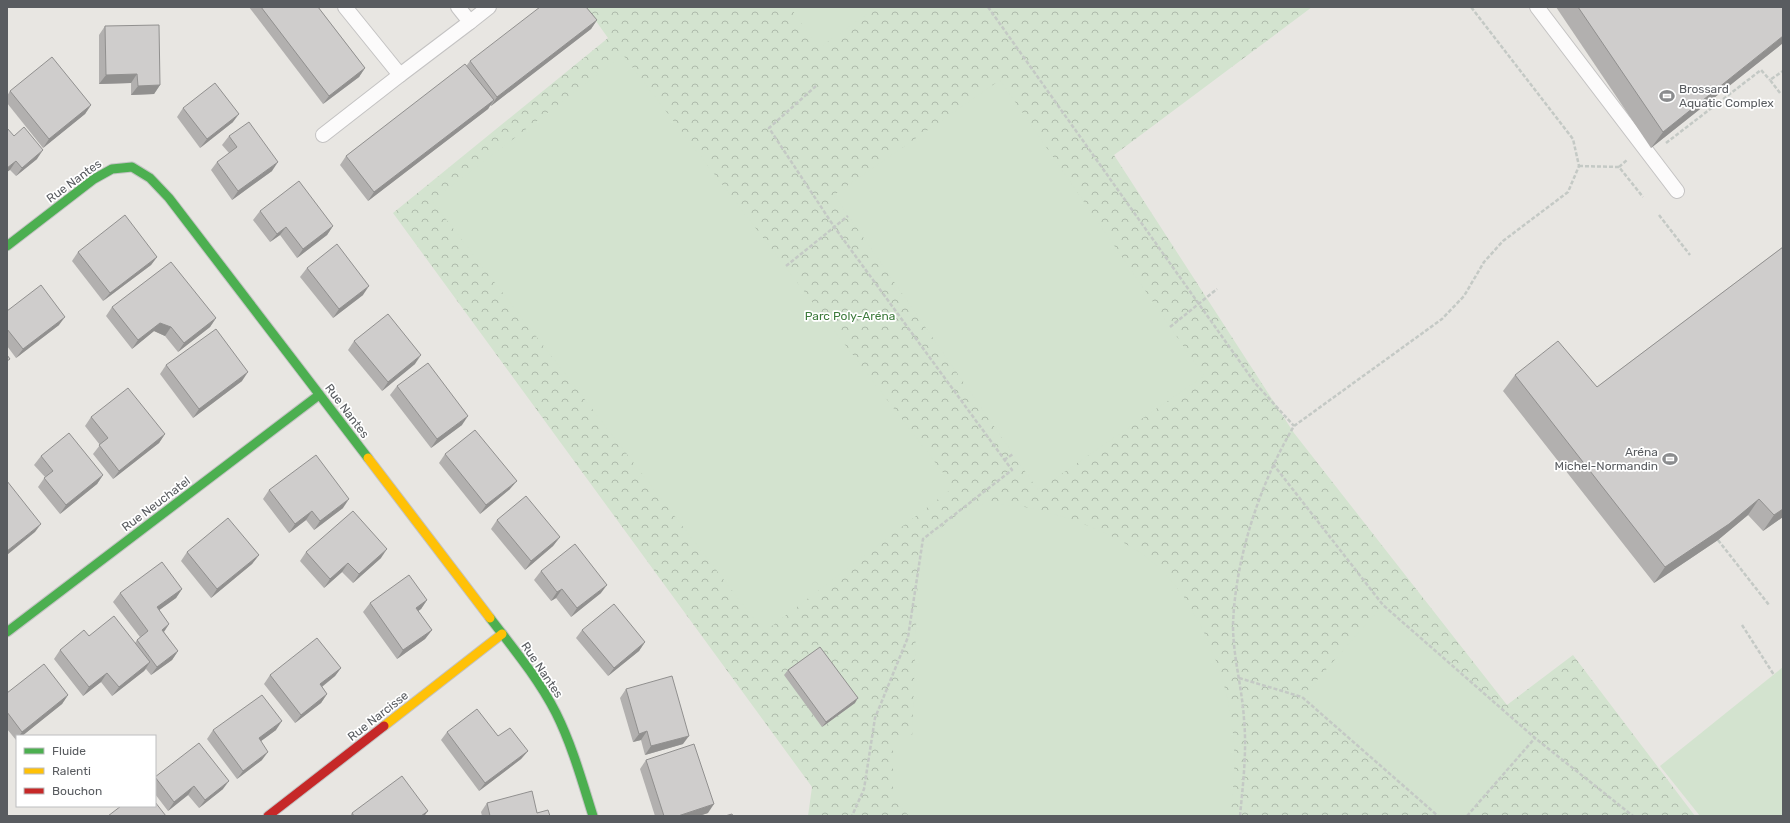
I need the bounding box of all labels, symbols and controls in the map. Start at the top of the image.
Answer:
place label: Brossard Aquatic Complex [1679,82,1774,110]
sports icon: Brossard Aquatic Complex [1658,87,1676,105]
street label: Rue Nantes [44,156,104,206]
park label: Parc Poly-Aréna [805,309,895,323]
street label: Rue Nantes [322,381,372,441]
place label: Aréna Michel-Normandin [1555,445,1658,473]
sports icon: Aréna Michel-Normandin [1661,450,1679,468]
street label: Rue Neuchatel [119,474,193,534]
street label: Rue Nantes [518,639,566,701]
street label: Rue Narcisse [345,688,411,744]
legend [16,735,156,807]
text: Fluide [52,744,86,758]
text: Ralenti [52,764,91,778]
text: Bouchon [52,784,102,798]

